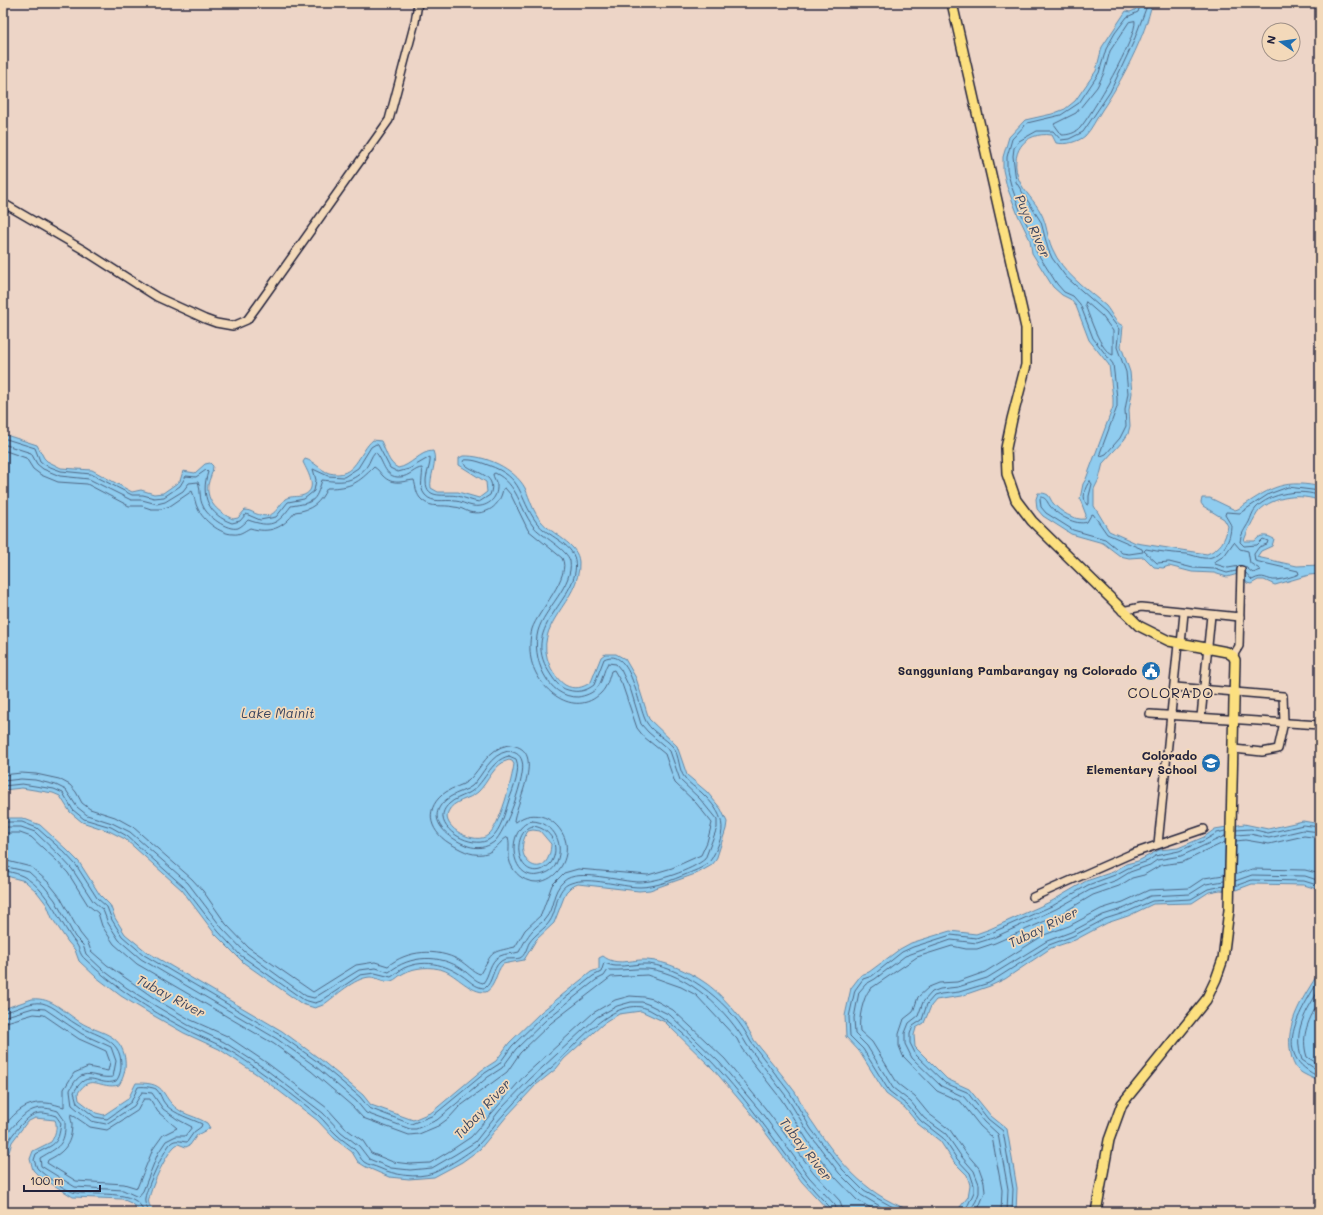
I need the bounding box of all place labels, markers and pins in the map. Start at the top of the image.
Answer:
public building icon: Sangguniang Pambarangay ng Colorado [1140,660,1162,682]
place label: Sangguniang Pambarangay ng Colorado [898,662,1137,678]
place label: Colorado Elementary School [1086,747,1197,777]
school or university icon: Colorado Elementary School [1200,752,1222,774]

